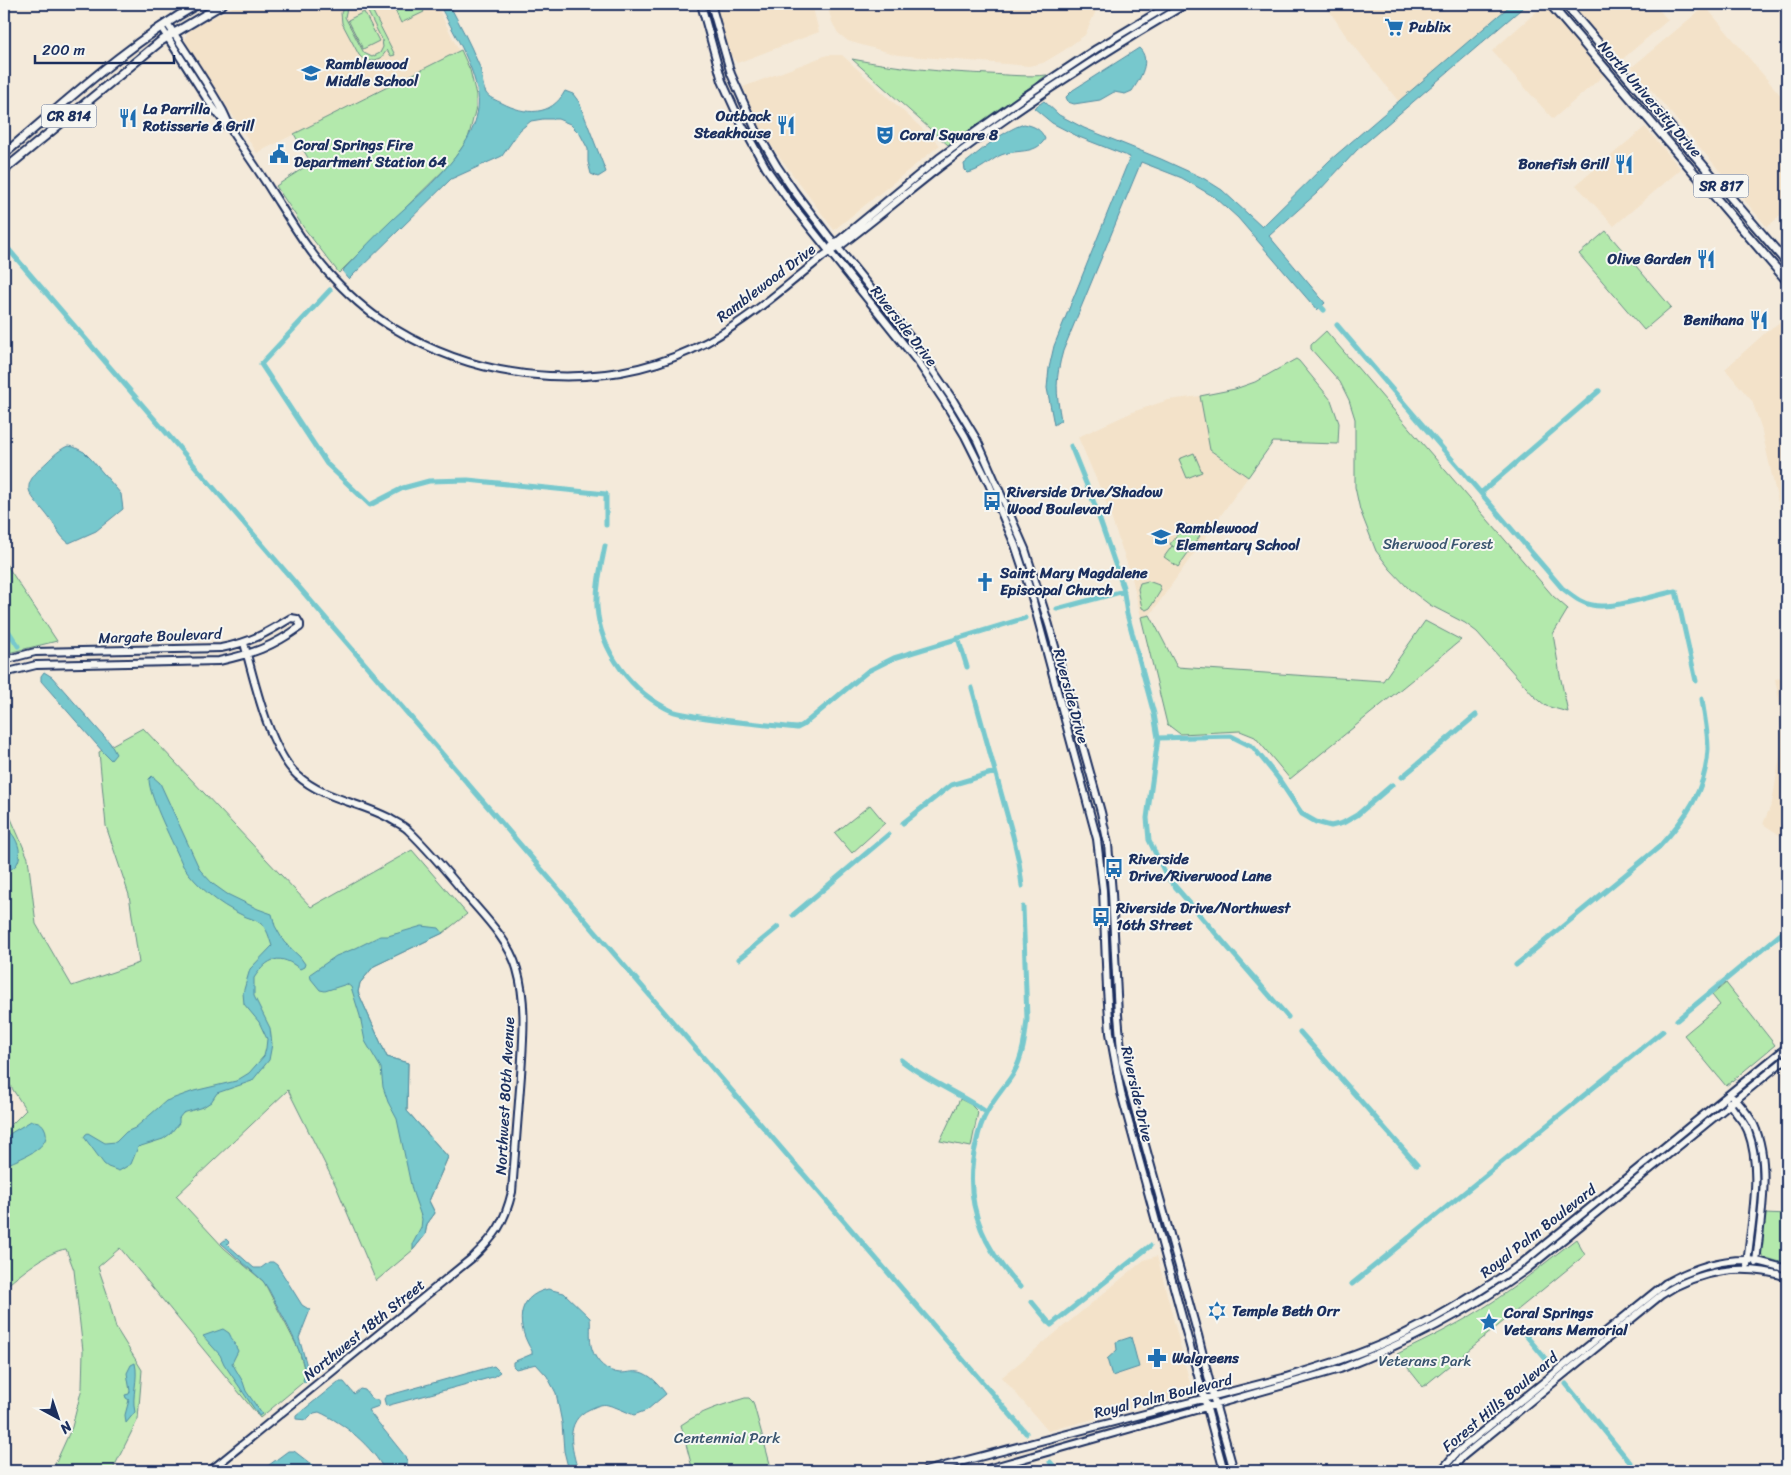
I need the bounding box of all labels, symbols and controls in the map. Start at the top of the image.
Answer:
place label: Publix [1409,14,1452,40]
supermarket icon: Publix [1383,16,1405,38]
scale bar [35,32,174,64]
street label: North University Drive [1591,34,1709,164]
text: 200 m [42,37,86,63]
place label: Ramblewood Middle School [325,51,419,94]
school or university icon: Ramblewood Middle School [300,62,322,84]
place label: La Parrilla Rotisserie & Grill [142,96,255,139]
place label: Outback Steakhouse [693,103,772,146]
road number: CR 814 [42,104,96,128]
restaurant icon: La Parrilla Rotisserie & Grill [117,107,139,129]
restaurant icon: Outback Steakhouse [775,114,797,136]
place label: Coral Square 8 [899,122,999,148]
theatre icon: Coral Square 8 [874,124,896,146]
place label: Coral Springs Fire Department Station 64 [293,132,447,175]
public building icon: Coral Springs Fire Department Station 64 [268,143,290,165]
place label: Bonefish Grill [1518,151,1610,177]
restaurant icon: Bonefish Grill [1613,153,1635,175]
road number: SR 817 [1694,175,1748,198]
street label: Ramblewood Drive [711,237,821,329]
place label: Olive Garden [1607,246,1692,272]
restaurant icon: Olive Garden [1695,248,1717,270]
street label: Riverside Drive [864,280,944,372]
place label: Benihana [1684,307,1744,333]
restaurant icon: Benihana [1748,309,1770,331]
place label: Riverside Drive/Shadow Wood Boulevard [1006,479,1163,522]
bus stop icon: Riverside Drive/Shadow Wood Boulevard [981,490,1003,512]
place label: Ramblewood Elementary School [1175,515,1301,558]
school or university icon: Ramblewood Elementary School [1150,526,1172,548]
park label: Sherwood Forest [1383,531,1494,557]
place label: Saint Mary Magdalene Episcopal Church [999,560,1148,603]
church icon: Saint Mary Magdalene Episcopal Church [974,571,996,593]
street label: Margate Boulevard [98,621,223,651]
street label: Riverside Drive [1046,646,1096,746]
place label: Riverside Drive/Riverwood Lane [1128,846,1272,889]
bus stop icon: Riverside Drive/Riverwood Lane [1103,857,1125,879]
place label: Riverside Drive/Northwest 16th Street [1115,895,1291,938]
bus stop icon: Riverside Drive/Northwest 16th Street [1090,906,1112,928]
street label: Northwest 80th Avenue [488,1016,522,1176]
street label: Riverside Drive [1113,1044,1161,1144]
street label: Royal Palm Boulevard [1474,1176,1603,1285]
street label: Northwest 18th Street [297,1272,431,1388]
place label: Temple Beth Orr [1232,1298,1341,1324]
synagogue icon: Temple Beth Orr [1206,1300,1228,1322]
place label: Coral Springs Veterans Memorial [1503,1300,1628,1343]
place icon: Coral Springs Veterans Memorial [1478,1311,1500,1333]
place label: Walgreens [1172,1345,1240,1371]
street label: Forest Hills Boulevard [1436,1345,1565,1459]
pharmacy icon: Walgreens [1146,1347,1168,1369]
park label: Veterans Park [1378,1348,1472,1374]
street label: Royal Palm Boulevard [1091,1366,1236,1426]
north arrow [32,1392,82,1442]
text: N [54,1414,79,1440]
park label: Centennial Park [674,1425,781,1451]

